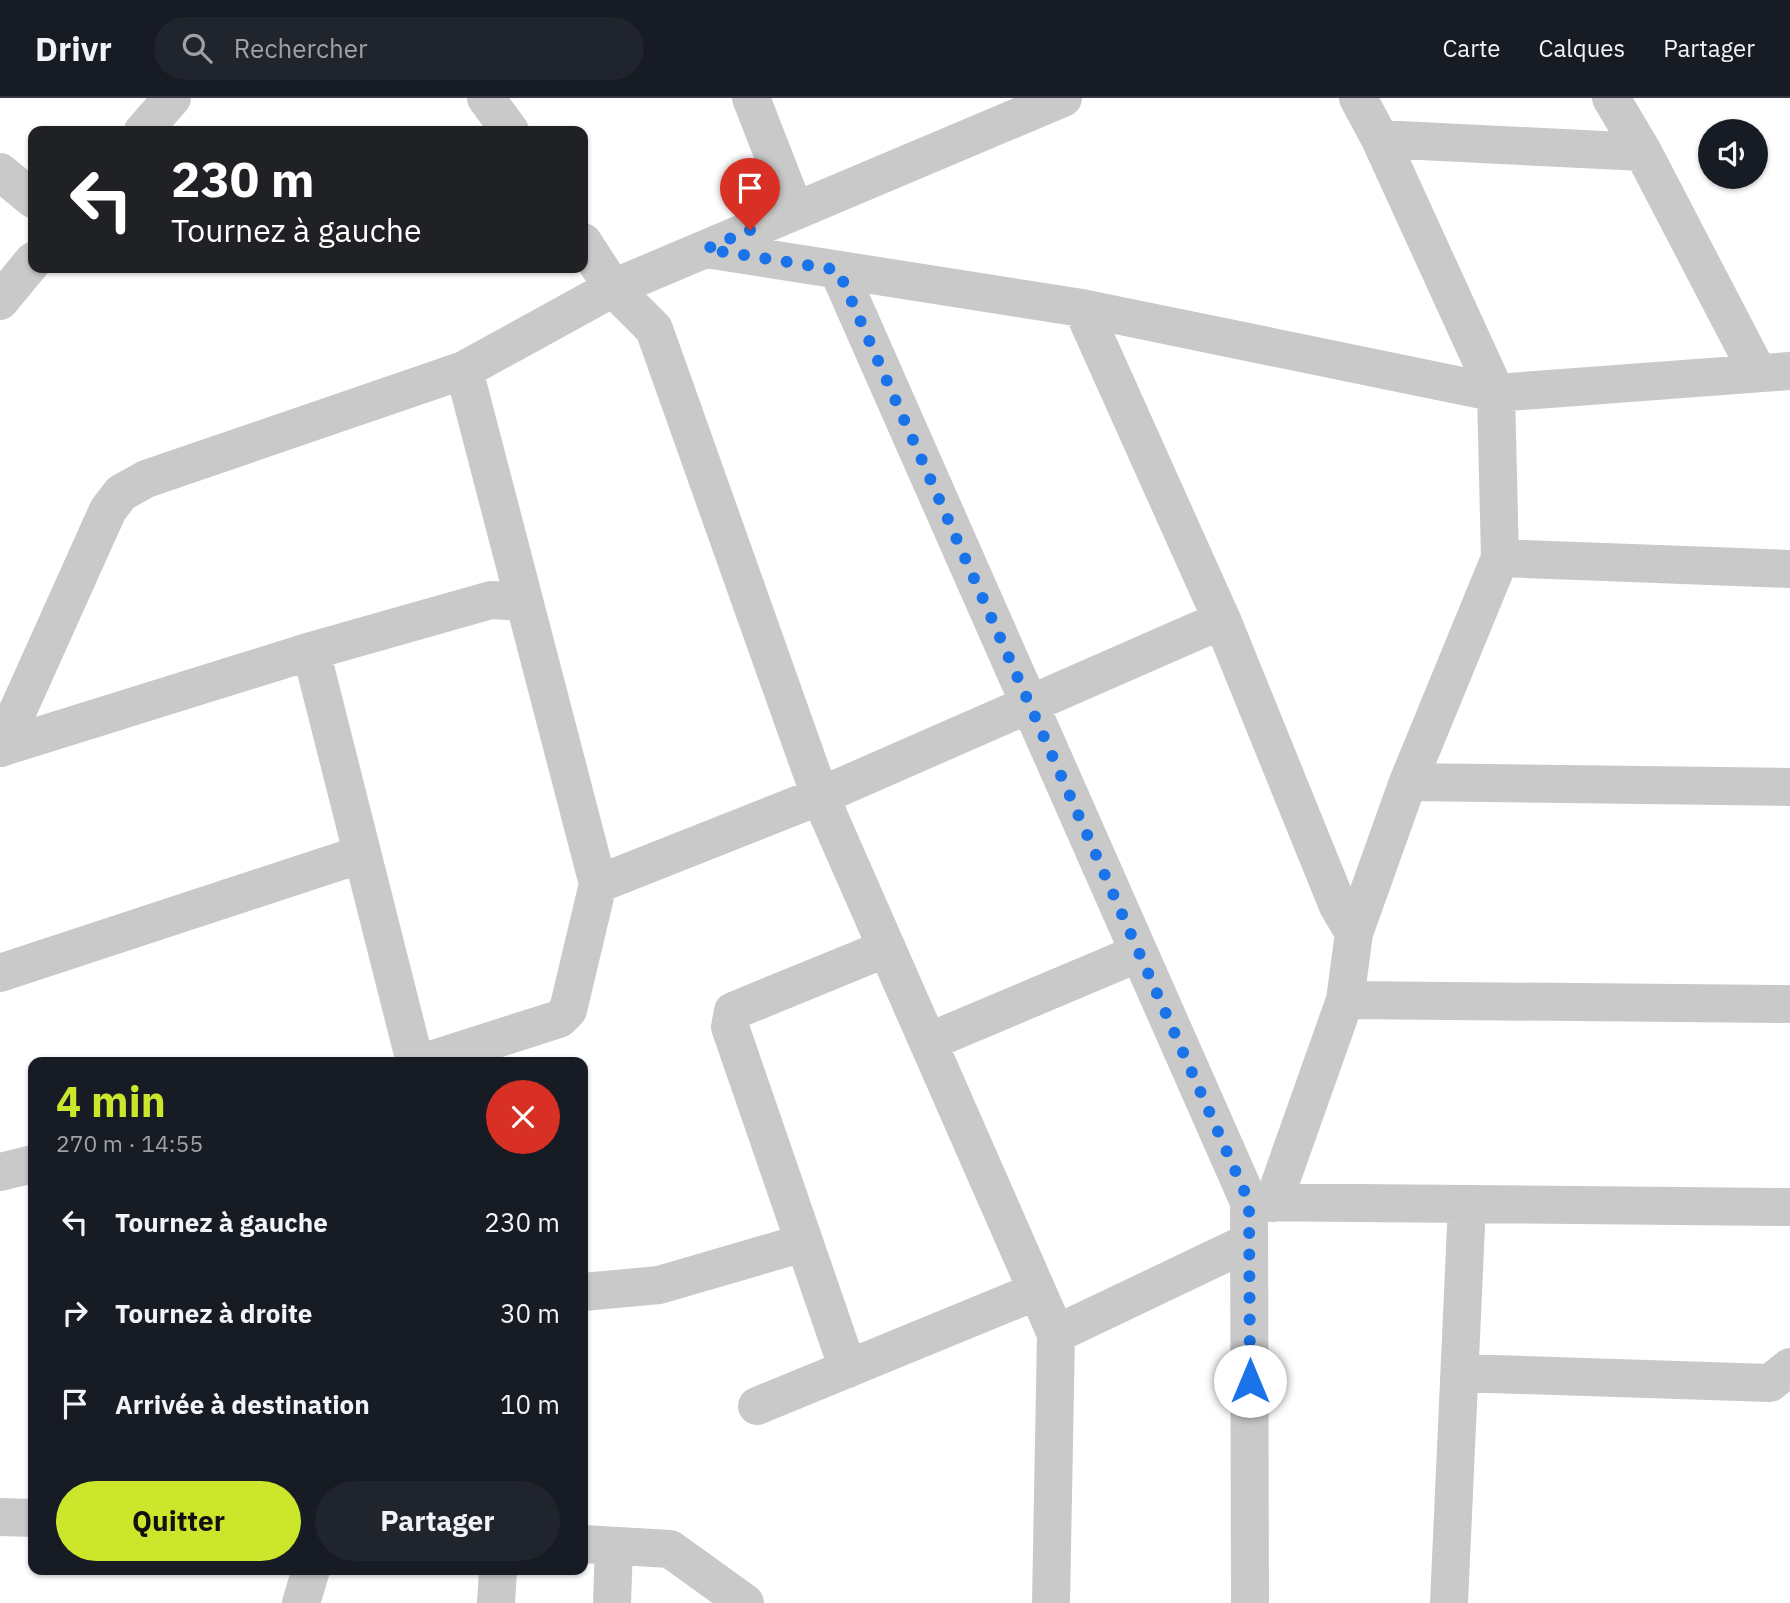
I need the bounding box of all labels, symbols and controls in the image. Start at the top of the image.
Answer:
search box [154,17,644,80]
text: Drivr [35,27,112,70]
icon: search [178,29,216,67]
text: Rechercher [234,31,368,65]
text: Carte [1442,32,1501,64]
text: Calques [1539,32,1625,64]
text: Partager [1663,32,1755,64]
map controls [1698,119,1768,189]
button: sound [1698,119,1768,189]
text: 230 m [171,147,315,210]
icon: left [56,154,147,245]
pin [720,158,780,230]
icon: arrive [731,169,769,207]
text: Tournez à gauche [171,209,422,251]
text: 4 min [56,1074,166,1129]
button: close [486,1080,560,1154]
text: 270 m · 14:55 [56,1128,203,1158]
icon: left [56,1203,94,1241]
text: Tournez à gauche [115,1205,328,1239]
text: 230 m [484,1205,560,1239]
icon: right [56,1294,94,1332]
text: Tournez à droite [115,1296,312,1330]
text: 30 m [500,1296,560,1330]
position arrow [1213,1344,1287,1418]
icon: arrive [56,1385,94,1423]
text: Arrivée à destination [115,1387,370,1421]
text: 10 m [500,1387,560,1421]
button: Quitter [56,1481,301,1561]
button: Partager [315,1481,560,1561]

